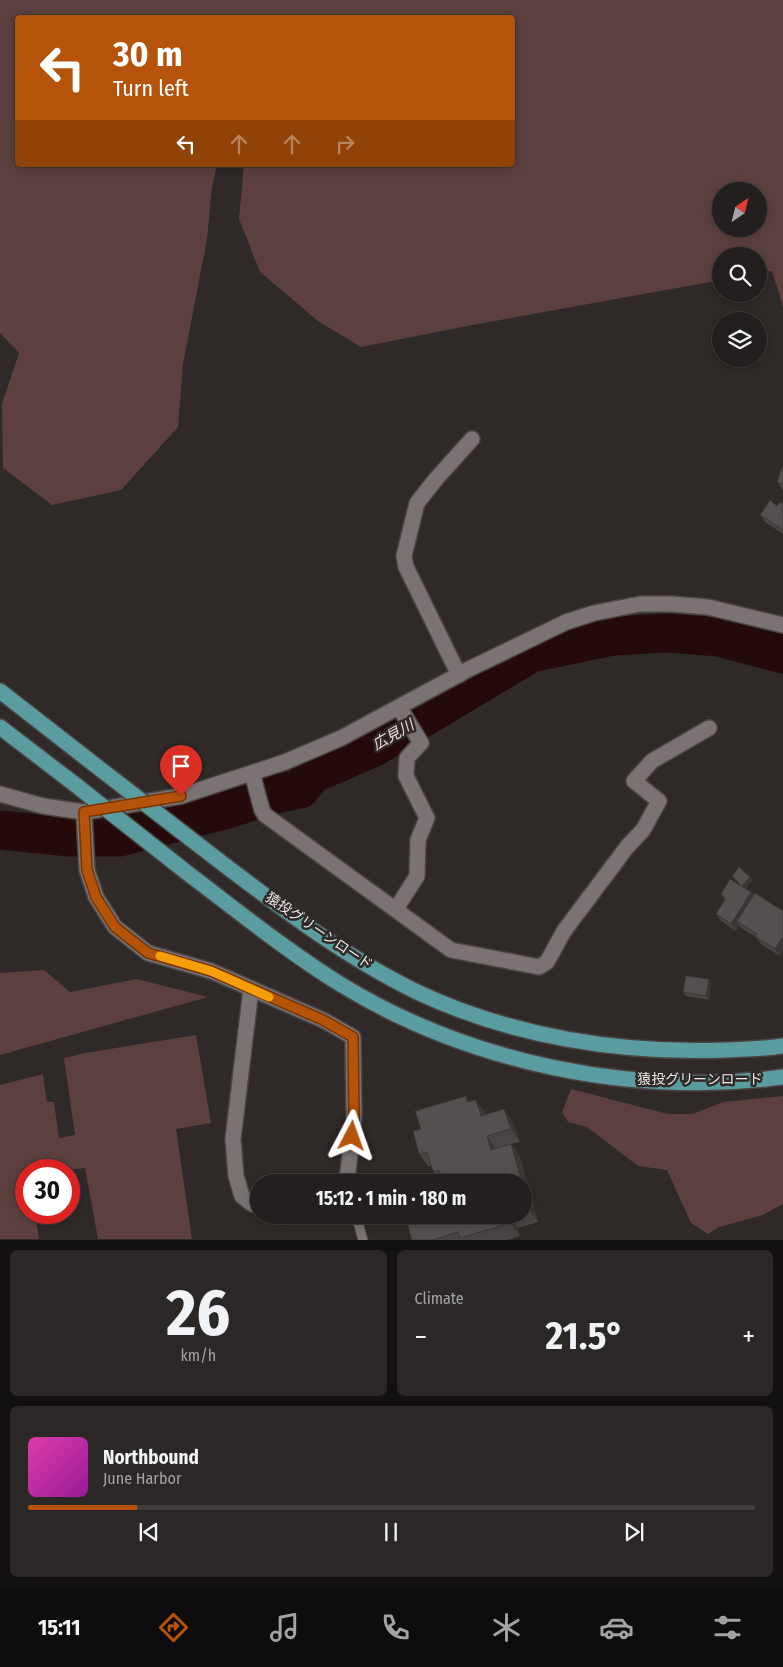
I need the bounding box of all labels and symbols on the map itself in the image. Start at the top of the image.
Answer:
north arrow [712,182,768,238]
water label: 広見川 [369,715,419,754]
pin [160,745,202,796]
street label: 猿投グリーンロード [262,889,376,973]
street label: 猿投グリーンロード [637,1071,763,1088]
position arrow [325,1109,377,1161]
speed limit sign: 30 [15,1159,80,1224]

